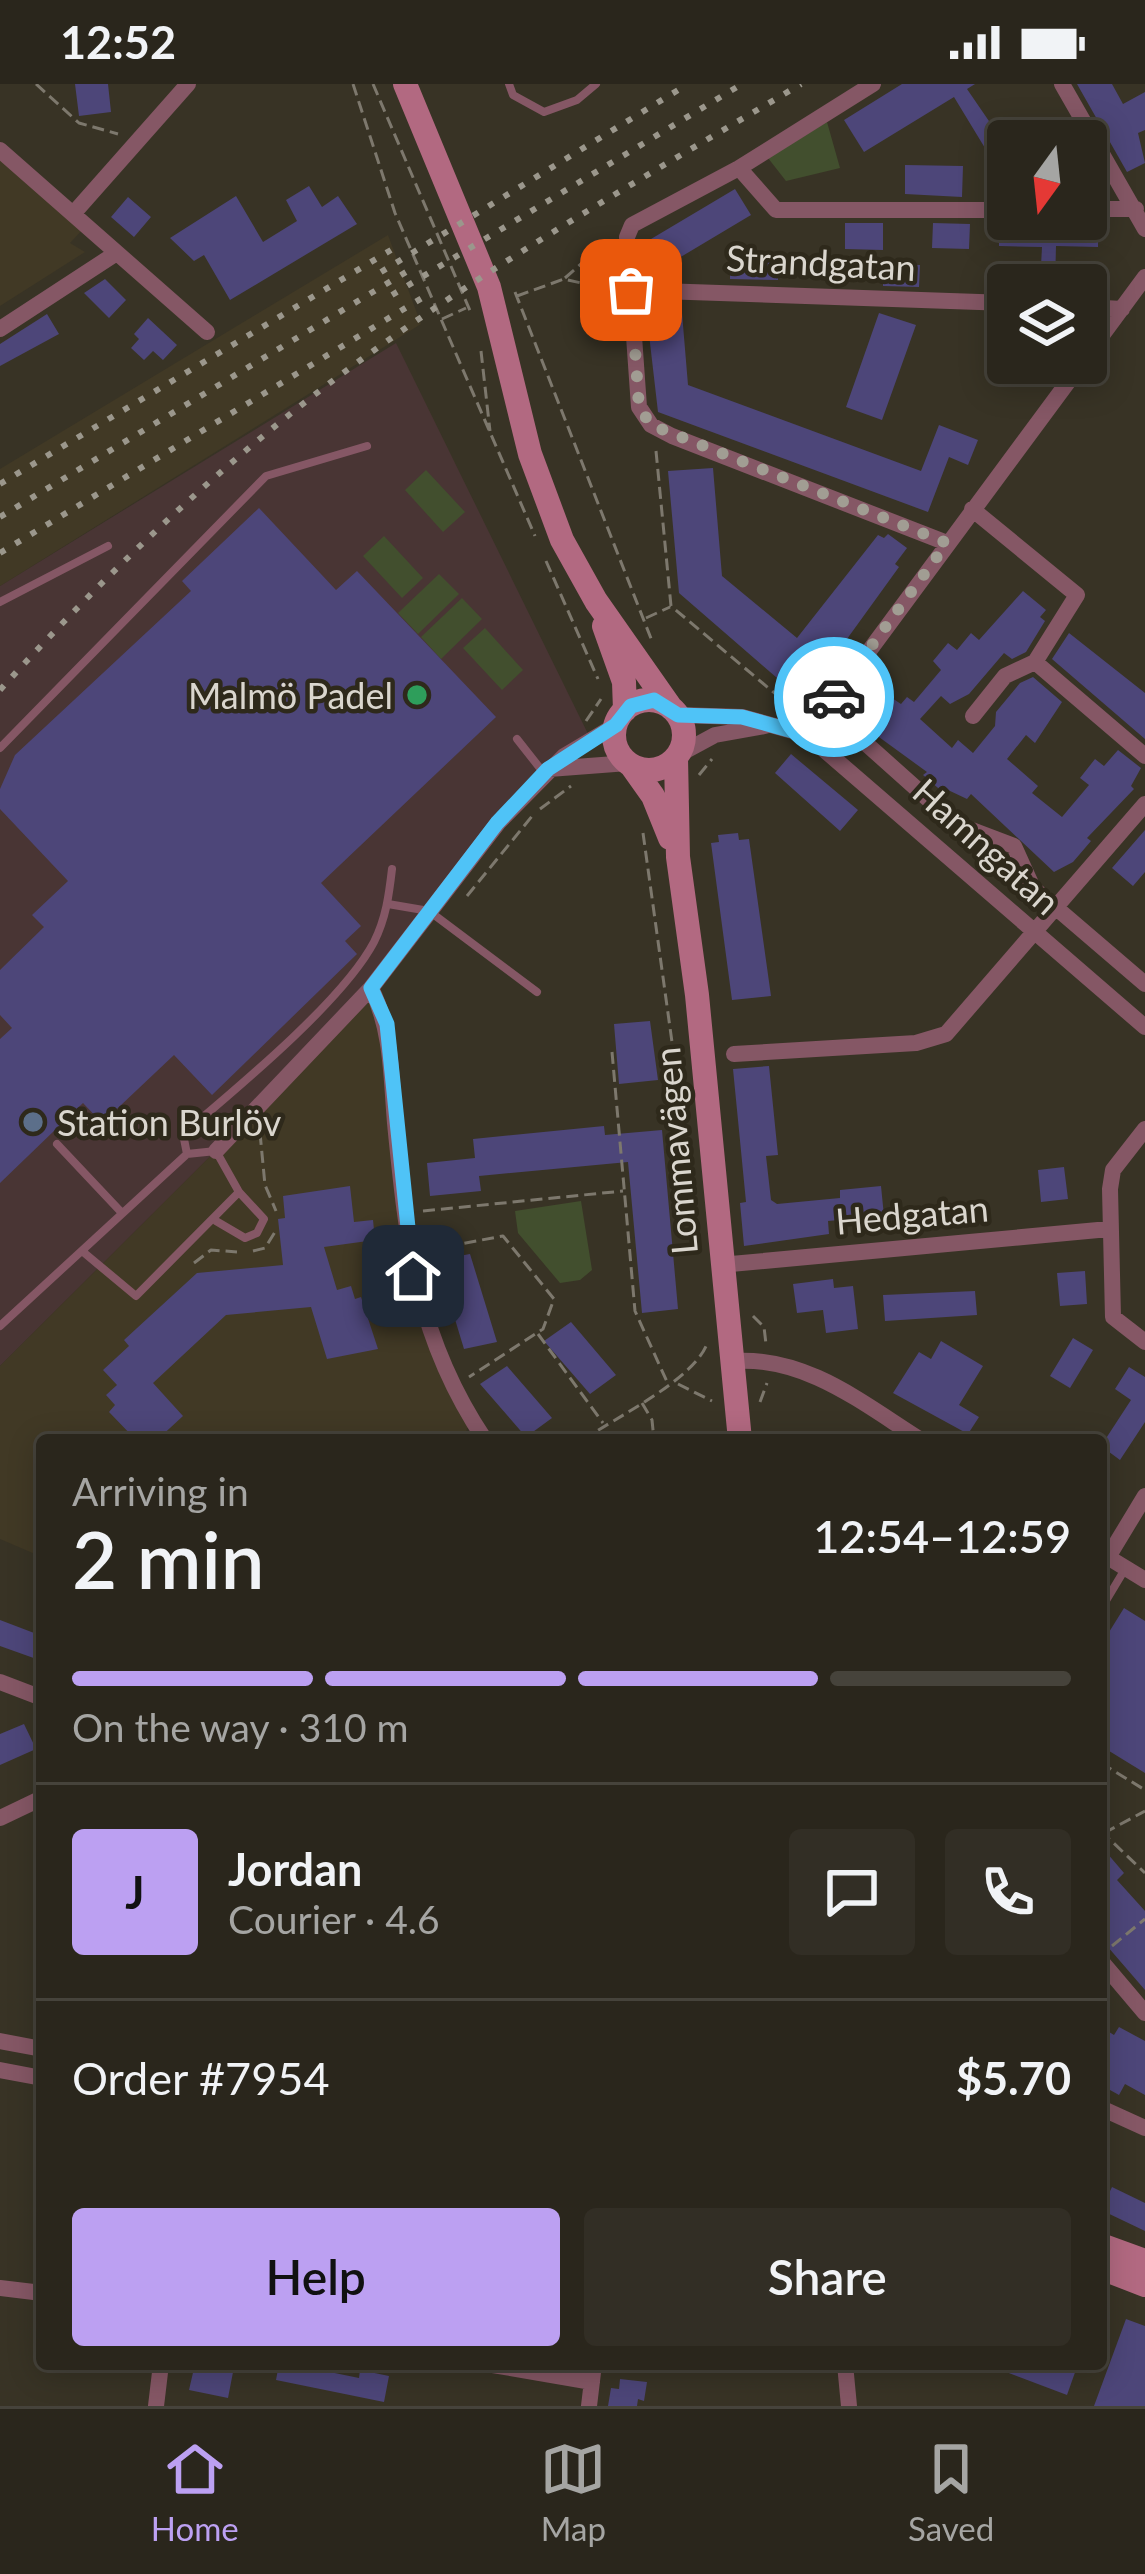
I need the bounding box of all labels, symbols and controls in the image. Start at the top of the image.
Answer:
text: 12:52 [60,15,176,69]
north arrow [987,120,1107,240]
map controls [987,120,1107,384]
street label: Strandgatan [725,235,917,289]
pin [580,239,682,341]
icon: bag [598,257,664,323]
button: layers [987,264,1107,384]
courier [774,637,894,757]
icon: car [801,664,867,730]
place label: Malmö Padel [188,673,393,717]
marker: Malmö Padel [404,682,430,708]
street label: Hamngatan [905,769,1069,923]
street label: Lommavägen [644,1046,706,1256]
place label: Station Burlöv [57,1100,282,1144]
marker: Station Burlöv [20,1109,46,1135]
street label: Hedgatan [834,1185,990,1243]
pin [362,1225,464,1327]
icon: home [380,1243,446,1309]
text: Arriving in [72,1468,249,1514]
text: 12:54–12:59 [813,1509,1071,1563]
text: 2 min [72,1512,265,1606]
text: On the way · 310 m [72,1704,409,1750]
button: chat [789,1829,915,1955]
button: phone [945,1829,1071,1955]
text: Jordan [228,1842,362,1896]
text: J [125,1865,145,1919]
text: Courier · 4.6 [228,1896,440,1942]
text: Order #7954 [72,2051,330,2105]
text: $5.70 [956,2051,1071,2105]
button: Help [72,2208,560,2346]
button: Share [584,2208,1071,2346]
tab: Home [151,2436,239,2548]
tab: Map [540,2436,606,2548]
tab: Saved [908,2436,994,2548]

